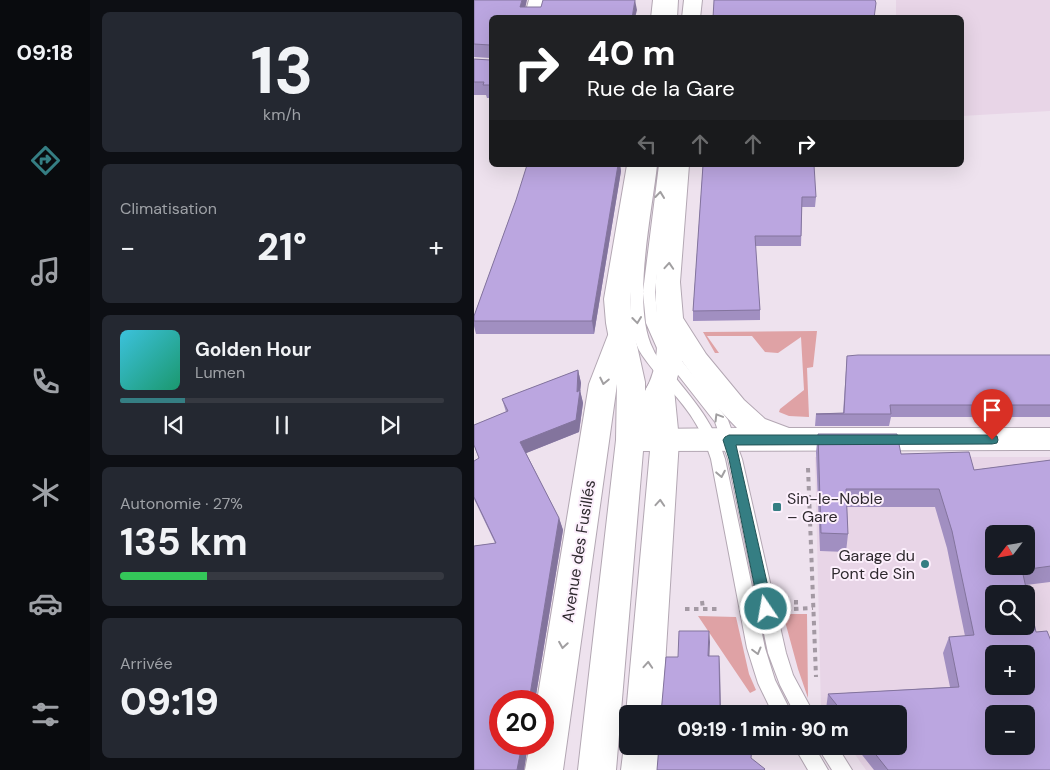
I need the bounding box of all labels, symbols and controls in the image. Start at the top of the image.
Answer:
text: 13 [251,29,313,113]
text: 40 m [587,30,676,76]
icon: right [504,35,569,100]
text: 09:18 [17,38,73,67]
text: Rue de la Gare [587,74,735,103]
text: km/h [263,104,301,125]
icon: left [633,130,661,158]
icon: ahead [686,130,714,158]
icon: ahead [739,130,767,158]
icon: right [792,130,820,158]
icon: directions [28,143,63,178]
one-way arrow [654,191,665,199]
text: Climatisation [120,198,217,219]
text: 21° [257,222,307,272]
text: − [120,229,135,266]
text: + [429,229,444,266]
icon: music [28,254,63,289]
one-way arrow [663,262,674,270]
one-way arrow [631,316,642,324]
text: Golden Hour [195,337,311,362]
text: Lumen [195,362,245,383]
icon: phone [28,364,63,399]
one-way arrow [600,376,610,385]
pin [971,389,1013,440]
icon: arrive [978,396,1006,424]
icon: previous [160,411,188,439]
icon: pause [268,411,296,439]
icon: next [376,411,404,439]
one-way arrow [715,413,725,422]
one-way arrow [715,470,726,479]
icon: climate [28,475,63,510]
street label: Avenue des Fusillés [557,478,600,624]
place label: Sin-le-Noble – Gare [787,488,883,527]
text: Autonomie · 27% [120,493,243,514]
one-way arrow [654,499,665,507]
marker: Sin-le-Noble – Gare [771,501,783,513]
text: 135 km [120,517,248,567]
north arrow [985,525,1035,575]
map controls [985,525,1035,755]
place label: Garage du Pont de Sin [831,545,915,584]
marker: Garage du Pont de Sin [919,558,931,570]
position arrow [739,582,791,634]
button: search [985,585,1035,635]
icon: car [28,586,63,621]
one-way arrow [559,641,569,650]
button: + [985,645,1035,695]
one-way arrow [751,646,762,655]
text: Arrivée [120,653,173,674]
one-way arrow [642,661,653,669]
text: 09:19 [120,677,219,727]
speed limit sign: 20 [489,690,554,755]
icon: filters [28,697,63,732]
button: − [985,705,1035,755]
text: 09:19 · 1 min · 90 m [677,717,849,742]

